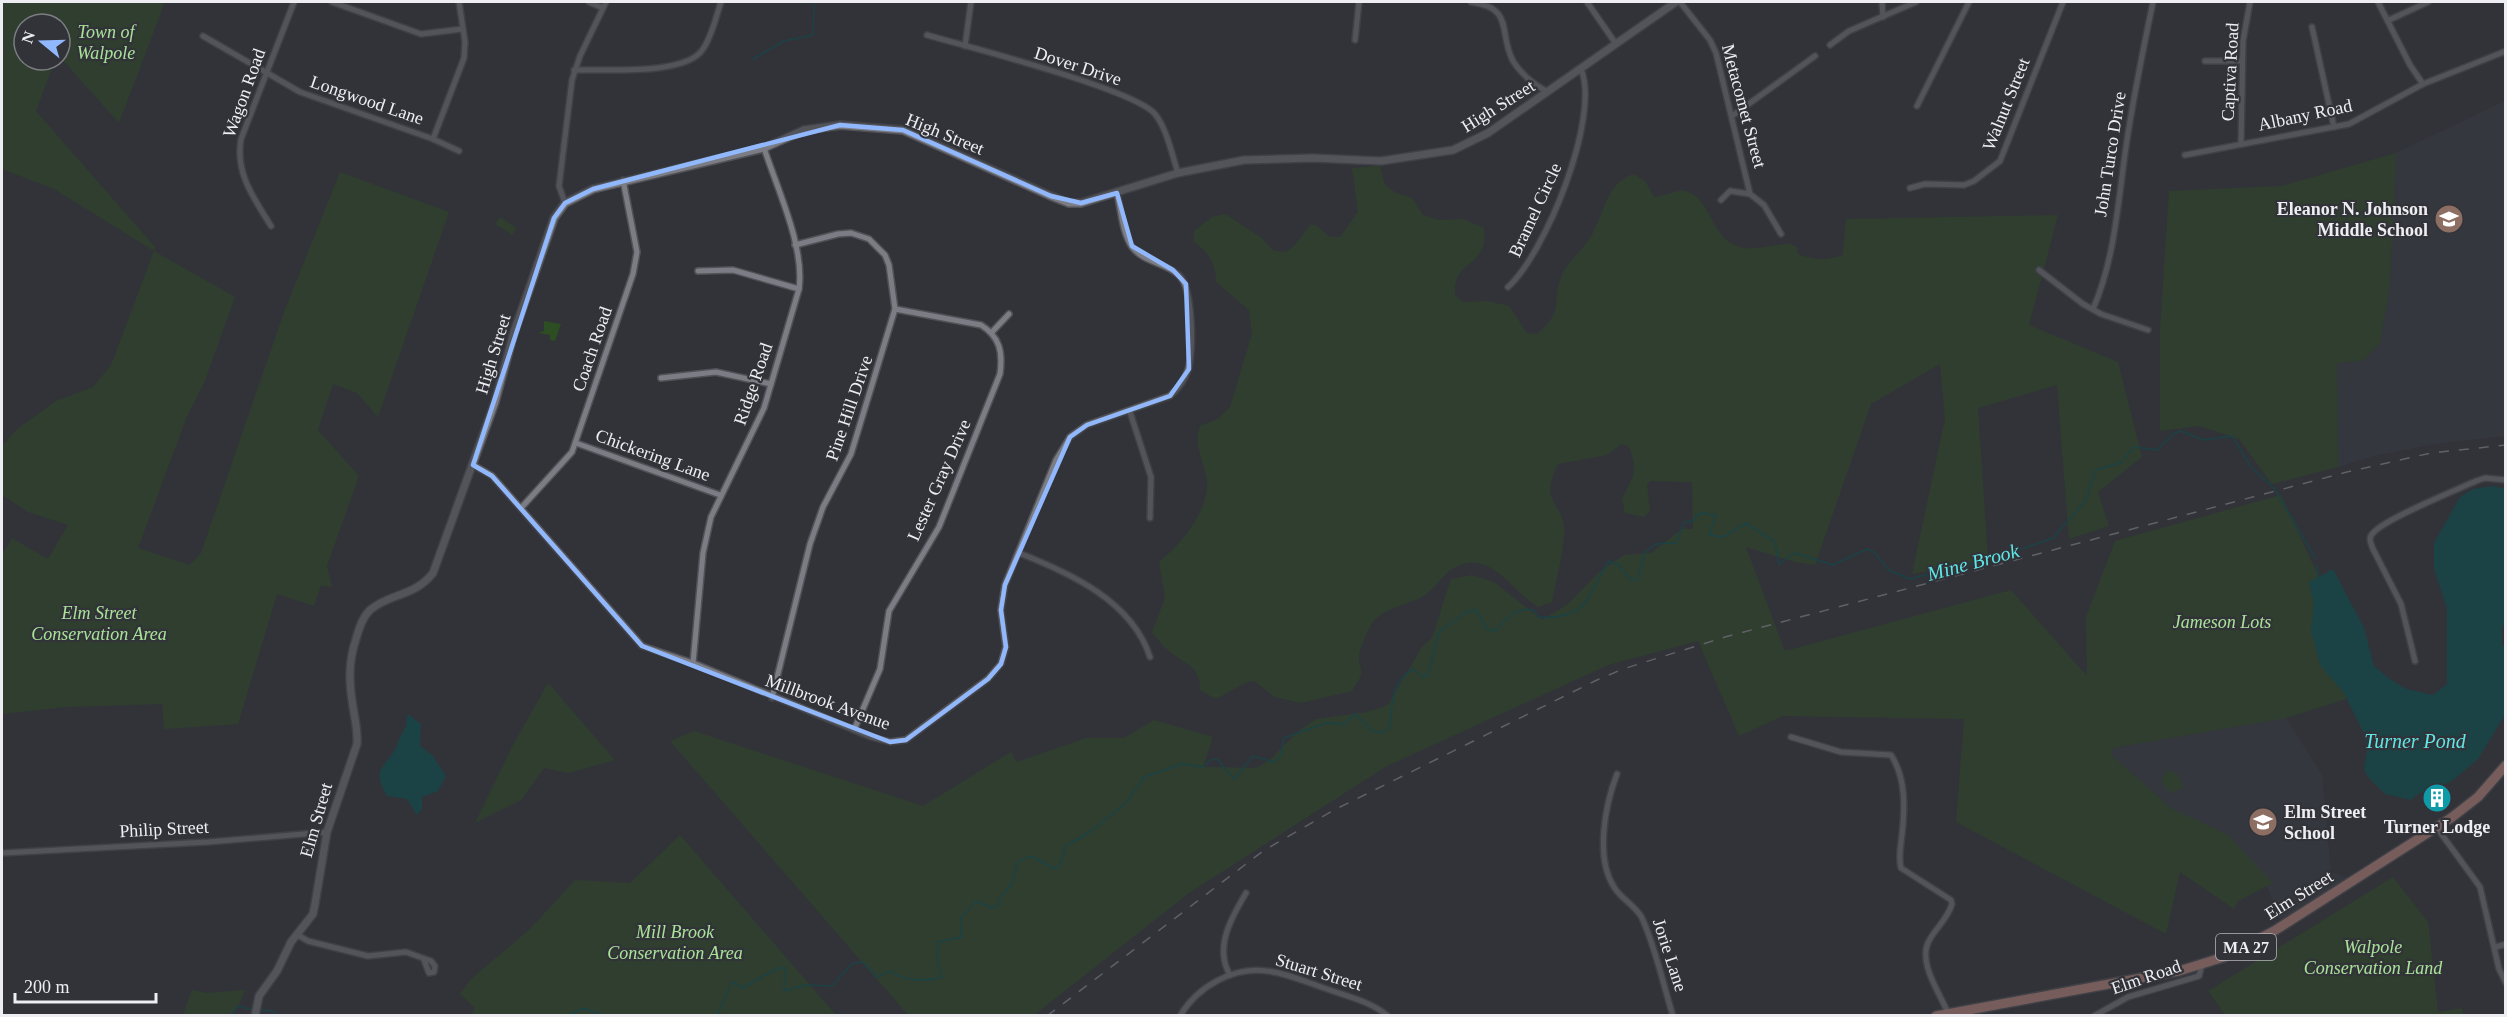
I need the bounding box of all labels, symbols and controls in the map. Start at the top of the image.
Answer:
north arrow [12,12,72,72]
park label: Town of Walpole [77,22,137,63]
street label: Captiva Road [2217,22,2243,122]
text: N [18,29,38,46]
street label: Metacomet Street [1718,42,1770,170]
street label: Dover Drive [1032,43,1124,89]
street label: Wagon Road [219,46,269,140]
street label: Walnut Street [1978,55,2034,153]
street label: Longwood Lane [308,71,426,129]
street label: High Street [1458,76,1538,136]
street label: John Turco Drive [2090,90,2130,218]
street label: Albany Road [2256,95,2354,135]
street label: High Street [903,109,987,159]
street label: Bramel Circle [1504,160,1566,260]
place label: Eleanor N. Johnson Middle School [2277,199,2428,240]
school or university icon: Eleanor N. Johnson Middle School [2433,203,2465,235]
street label: Coach Road [568,304,616,394]
street label: High Street [471,312,515,396]
street label: Ridge Road [730,340,776,428]
street label: Pine Hill Drive [822,353,876,463]
street label: Lester Gray Drive [903,416,975,544]
street label: Chickering Lane [593,425,713,485]
water label: Mine Brook [1924,539,2022,585]
park label: Elm Street Conservation Area [31,603,167,644]
park label: Jameson Lots [2173,612,2271,632]
street label: Millbrook Avenue [763,670,893,734]
water label: Turner Pond [2364,730,2467,752]
street label: Elm Street [296,780,336,860]
building icon: Turner Lodge [2421,782,2453,814]
place label: Elm Street School [2284,802,2366,843]
school or university icon: Elm Street School [2247,806,2279,838]
street label: Philip Street [119,817,209,841]
place label: Turner Lodge [2384,817,2490,837]
street label: Elm Street [2261,866,2337,924]
street label: Jorie Lane [1649,916,1691,994]
park label: Mill Brook Conservation Area [607,922,743,963]
road number: MA 27 [2216,934,2276,960]
park label: Walpole Conservation Land [2304,937,2443,978]
street label: Stuart Street [1273,949,1365,995]
street label: Elm Road [2108,956,2184,998]
scale bar [15,966,156,1004]
text: 200 m [24,977,70,997]

